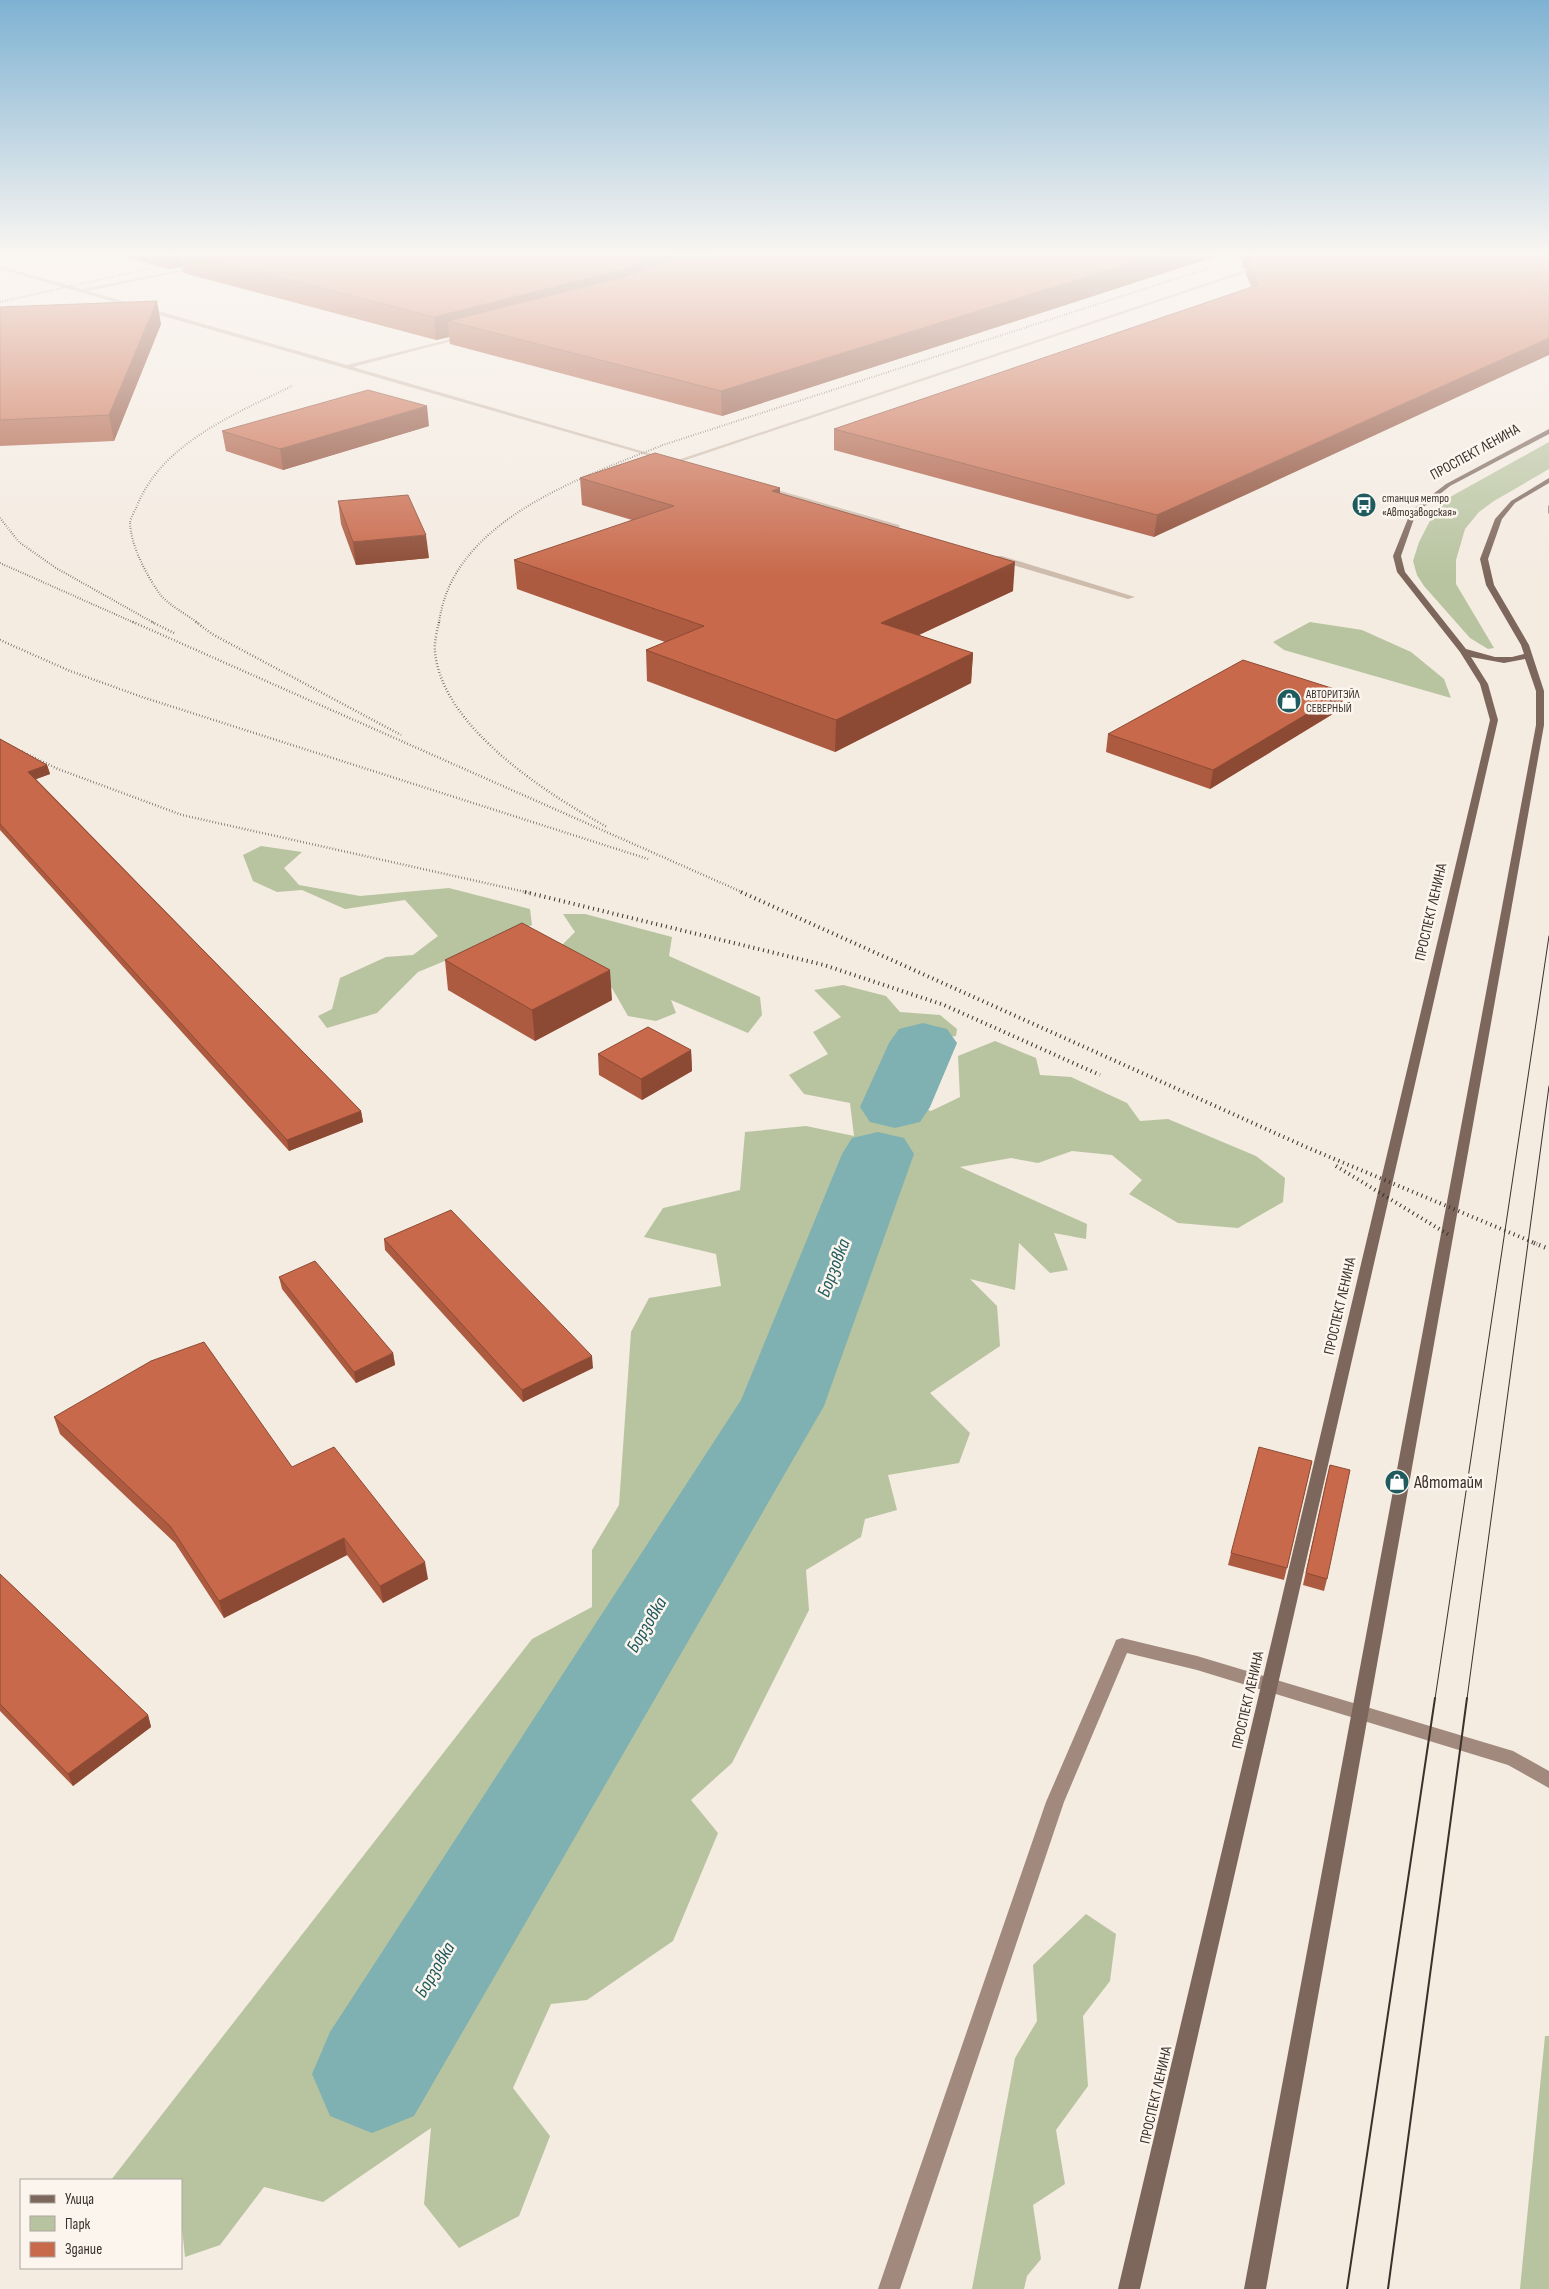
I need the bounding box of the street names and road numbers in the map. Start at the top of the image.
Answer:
street label: ПРОСПЕКТ ЛЕНИНА [1427,419,1524,484]
street label: ПРОСПЕКТ ЛЕНИНА [1411,861,1452,963]
street label: ПРОСПЕКТ ЛЕНИНА [1320,1255,1361,1357]
street label: ПРОСПЕКТ ЛЕНИНА [1228,1649,1269,1751]
street label: ПРОСПЕКТ ЛЕНИНА [1136,2044,1177,2146]

